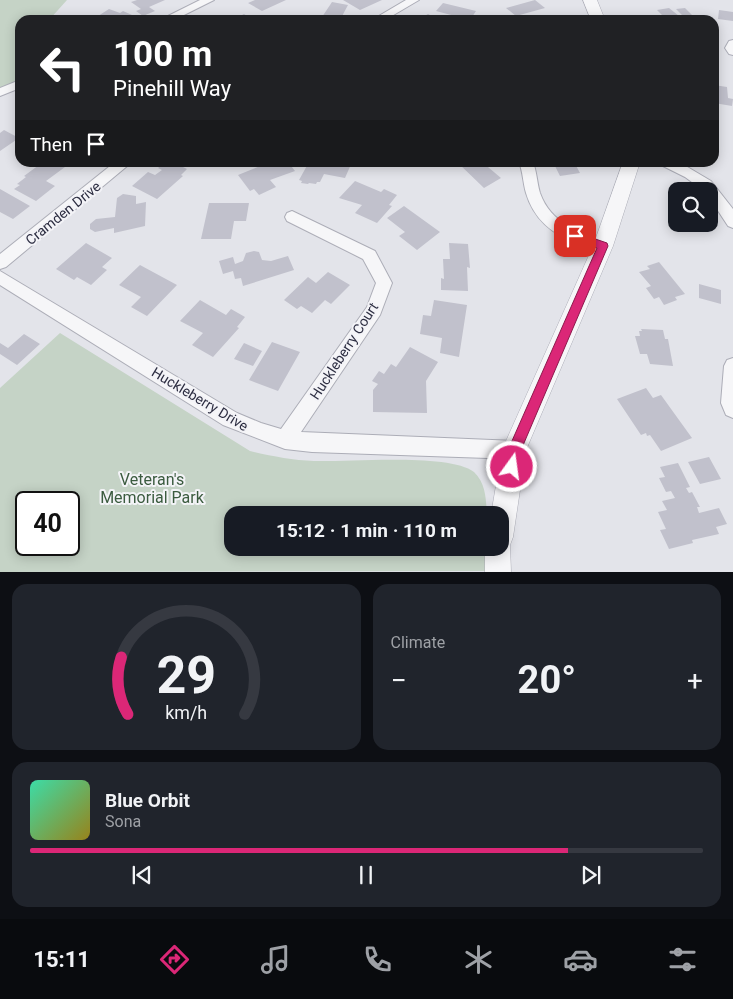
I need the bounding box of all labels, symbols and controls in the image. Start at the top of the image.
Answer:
text: 100 m [113,34,212,75]
icon: left [30,35,95,100]
text: Pinehill Way [113,76,231,101]
icon: arrive [82,130,110,158]
text: Then [30,133,72,156]
street label: Cramden Drive [22,178,104,248]
map controls [668,182,718,232]
button: search [668,182,718,232]
pin [554,215,596,257]
icon: arrive [561,222,589,250]
street label: Huckleberry Court [307,299,382,403]
street label: Huckleberry Drive [149,364,251,434]
position arrow [485,440,537,492]
park label: Veteran's Memorial Park [100,470,205,507]
speed limit sign: 40 [15,491,80,556]
text: 15:12 · 1 min · 110 m [276,519,457,542]
text: Climate [391,633,445,652]
text: 29 [156,645,216,706]
text: 20° [518,658,576,702]
text: − [391,664,407,697]
text: + [687,664,703,697]
text: km/h [165,702,207,723]
text: Blue Orbit [105,789,190,812]
text: Sona [105,812,141,831]
icon: previous [128,861,156,889]
icon: pause [352,861,380,889]
icon: next [577,861,605,889]
icon: directions [157,942,192,977]
icon: music [258,942,293,977]
icon: phone [360,942,395,977]
icon: climate [461,942,496,977]
icon: car [563,942,598,977]
icon: filters [665,942,700,977]
text: 15:11 [33,947,90,972]

